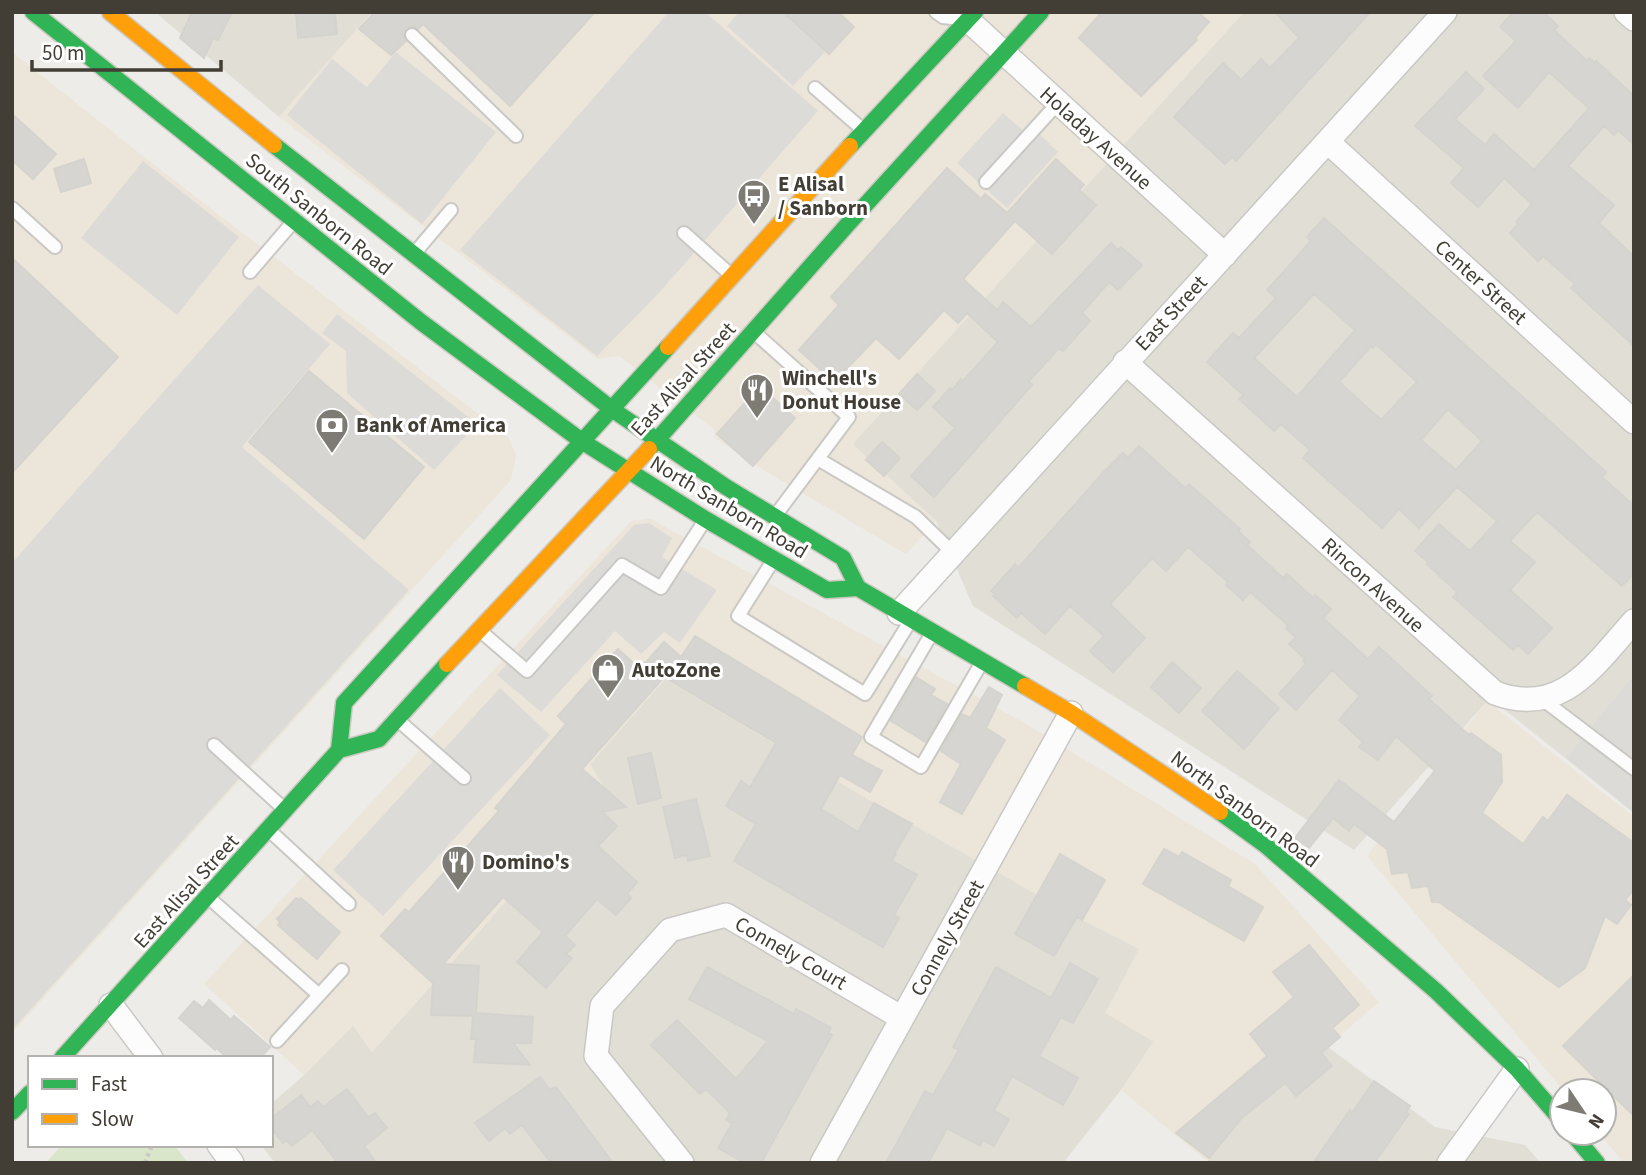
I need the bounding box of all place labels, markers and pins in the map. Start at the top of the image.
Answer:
place label: E Alisal / Sanborn [778,169,868,223]
bus stop icon: E Alisal / Sanborn [735,177,773,226]
place label: Winchell's Donut House [782,363,901,417]
restaurant icon: Winchell's Donut House [738,371,776,420]
bank icon: Bank of America [313,406,351,455]
place label: Bank of America [356,410,506,440]
shop icon: AutoZone [589,651,627,700]
place label: AutoZone [631,655,721,685]
restaurant icon: Domino's [439,843,477,892]
place label: Domino's [482,847,569,877]

